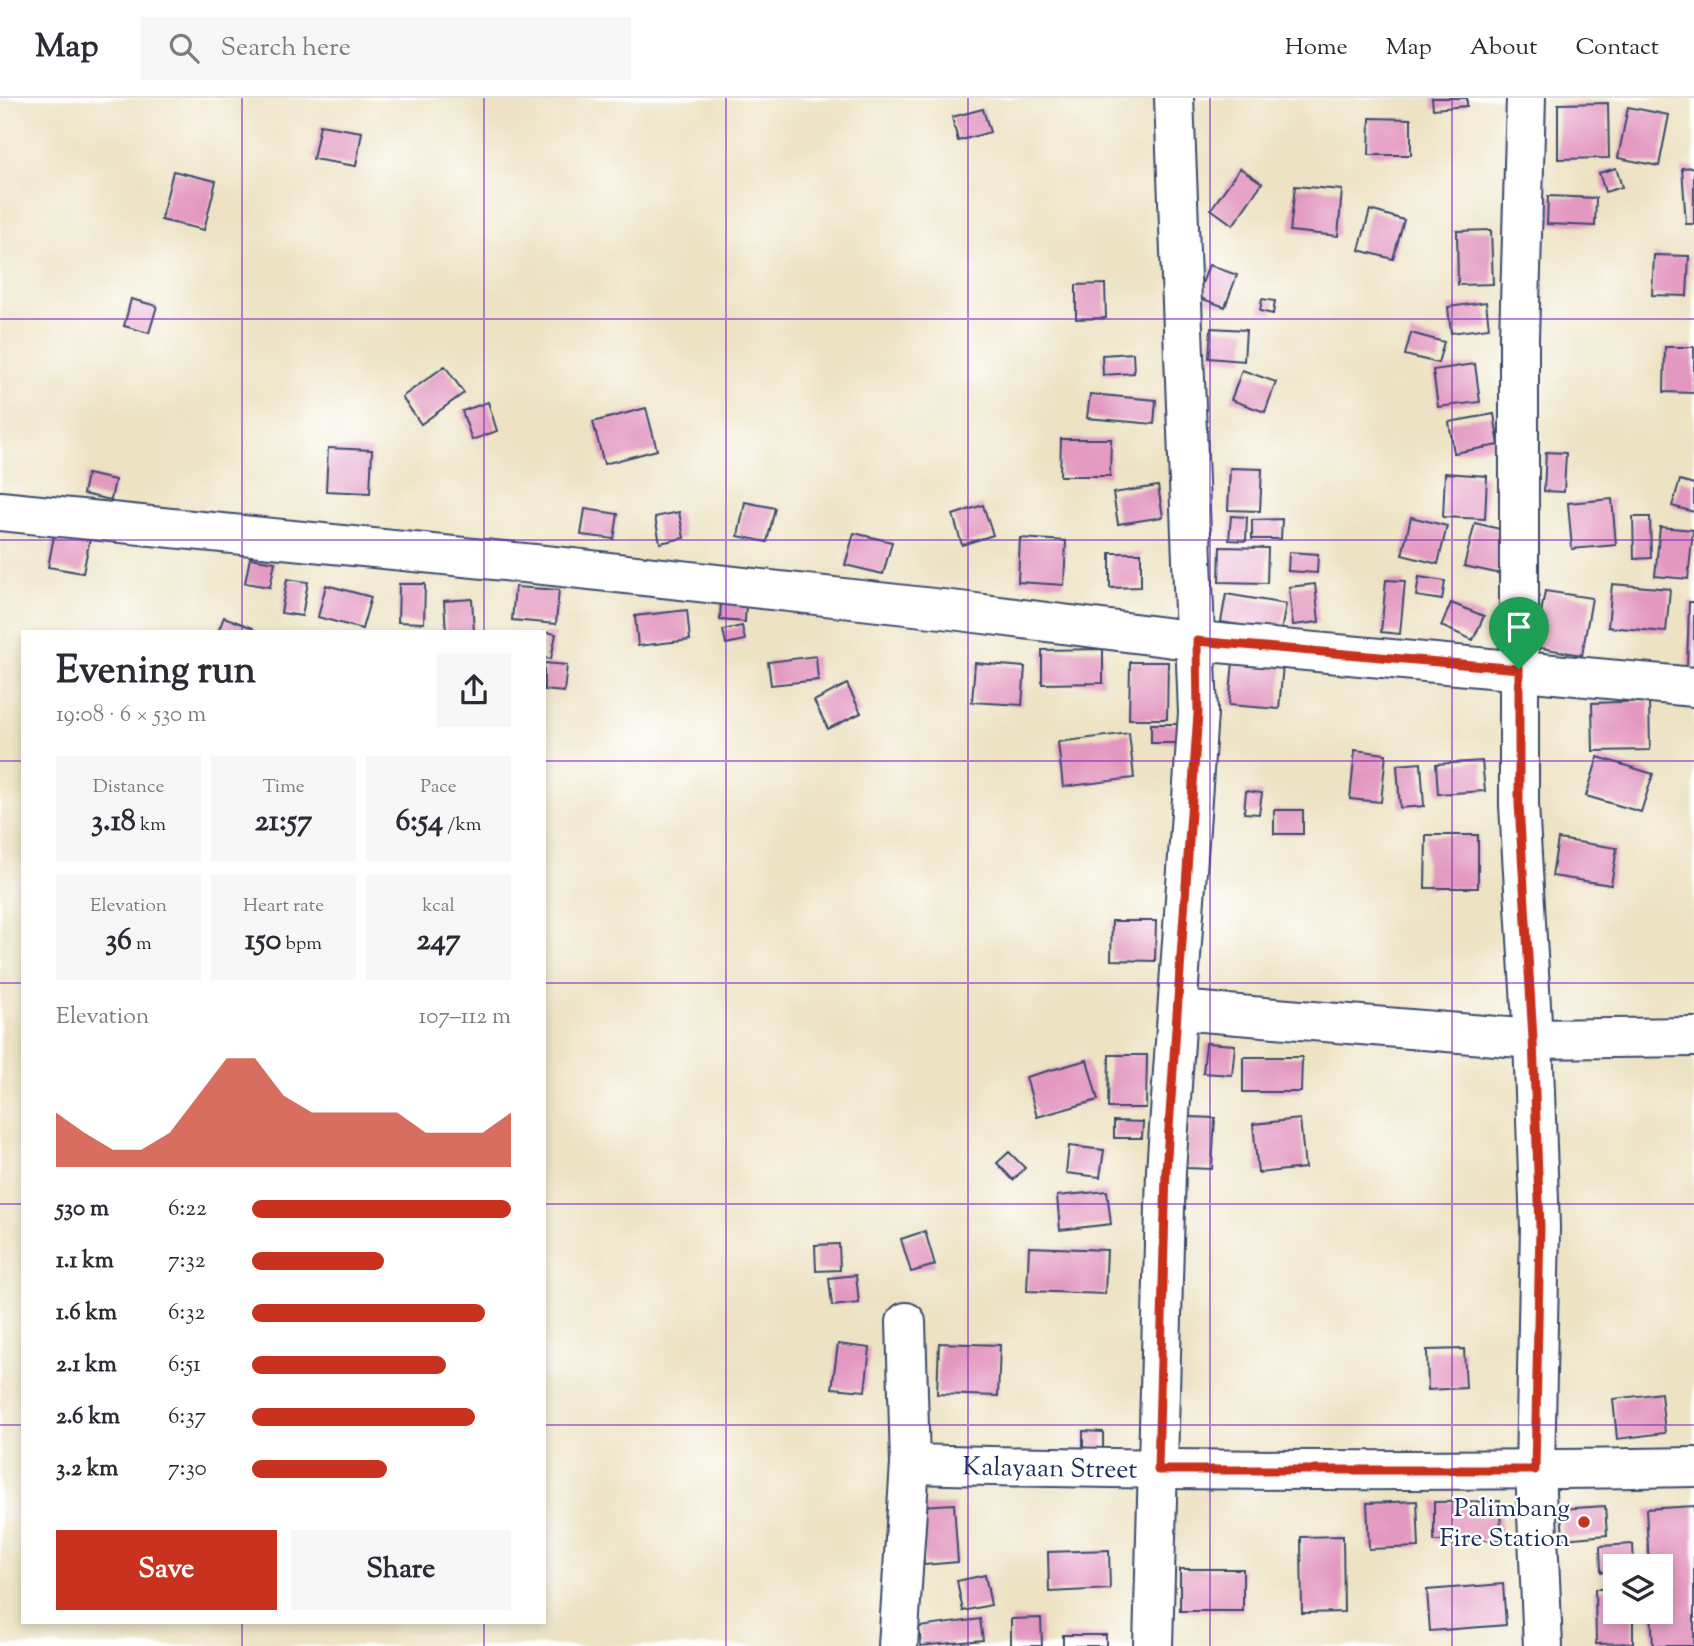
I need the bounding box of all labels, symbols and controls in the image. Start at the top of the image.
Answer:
search box [141,17,631,80]
text: Map [35,24,99,72]
icon: search [165,29,203,67]
text: Search here [221,30,351,67]
text: Home [1285,31,1348,65]
text: Map [1386,31,1432,65]
text: About [1470,31,1537,65]
text: Contact [1575,31,1659,65]
pin [1489,597,1549,669]
icon: arrive [1500,608,1538,646]
text: Evening run [56,646,256,700]
button: share [437,653,511,727]
text: 19:08 · 6 × 530 m [56,699,206,732]
text: Distance [93,774,164,801]
text: Time [262,774,305,801]
text: Pace [420,774,457,801]
text: 3.18 [91,801,136,844]
text: 21:57 [255,801,312,844]
text: 6:54 [395,801,443,844]
text: km [136,812,166,839]
text: /km [443,812,482,839]
text: Elevation [90,893,167,920]
text: Heart rate [243,893,324,920]
text: kcal [422,893,455,920]
text: 36 [105,920,132,963]
text: 150 [245,920,281,963]
text: 247 [416,920,461,963]
text: m [132,931,152,958]
text: bpm [281,931,322,958]
text: Elevation [56,1001,149,1034]
text: 107–112 m [419,1001,511,1034]
text: 530 m [56,1193,109,1226]
text: 6:22 [168,1193,207,1226]
text: 1.1 km [56,1245,114,1278]
text: 7:32 [168,1245,206,1278]
text: 1.6 km [56,1297,117,1330]
text: 6:32 [168,1297,205,1330]
text: 2.1 km [56,1349,117,1382]
text: 6:51 [168,1349,201,1382]
text: 2.6 km [56,1401,120,1434]
text: 6:37 [168,1401,206,1434]
street label: Kalayaan Street [962,1449,1138,1490]
text: 3.2 km [56,1453,118,1486]
text: 7:30 [168,1453,207,1486]
place label: Palimbang Fire Station [1439,1491,1570,1558]
marker: Palimbang Fire Station [1576,1514,1592,1530]
button: Save [56,1530,277,1610]
button: Share [291,1530,511,1610]
map controls [1603,1554,1673,1624]
button: layers [1603,1554,1673,1624]

